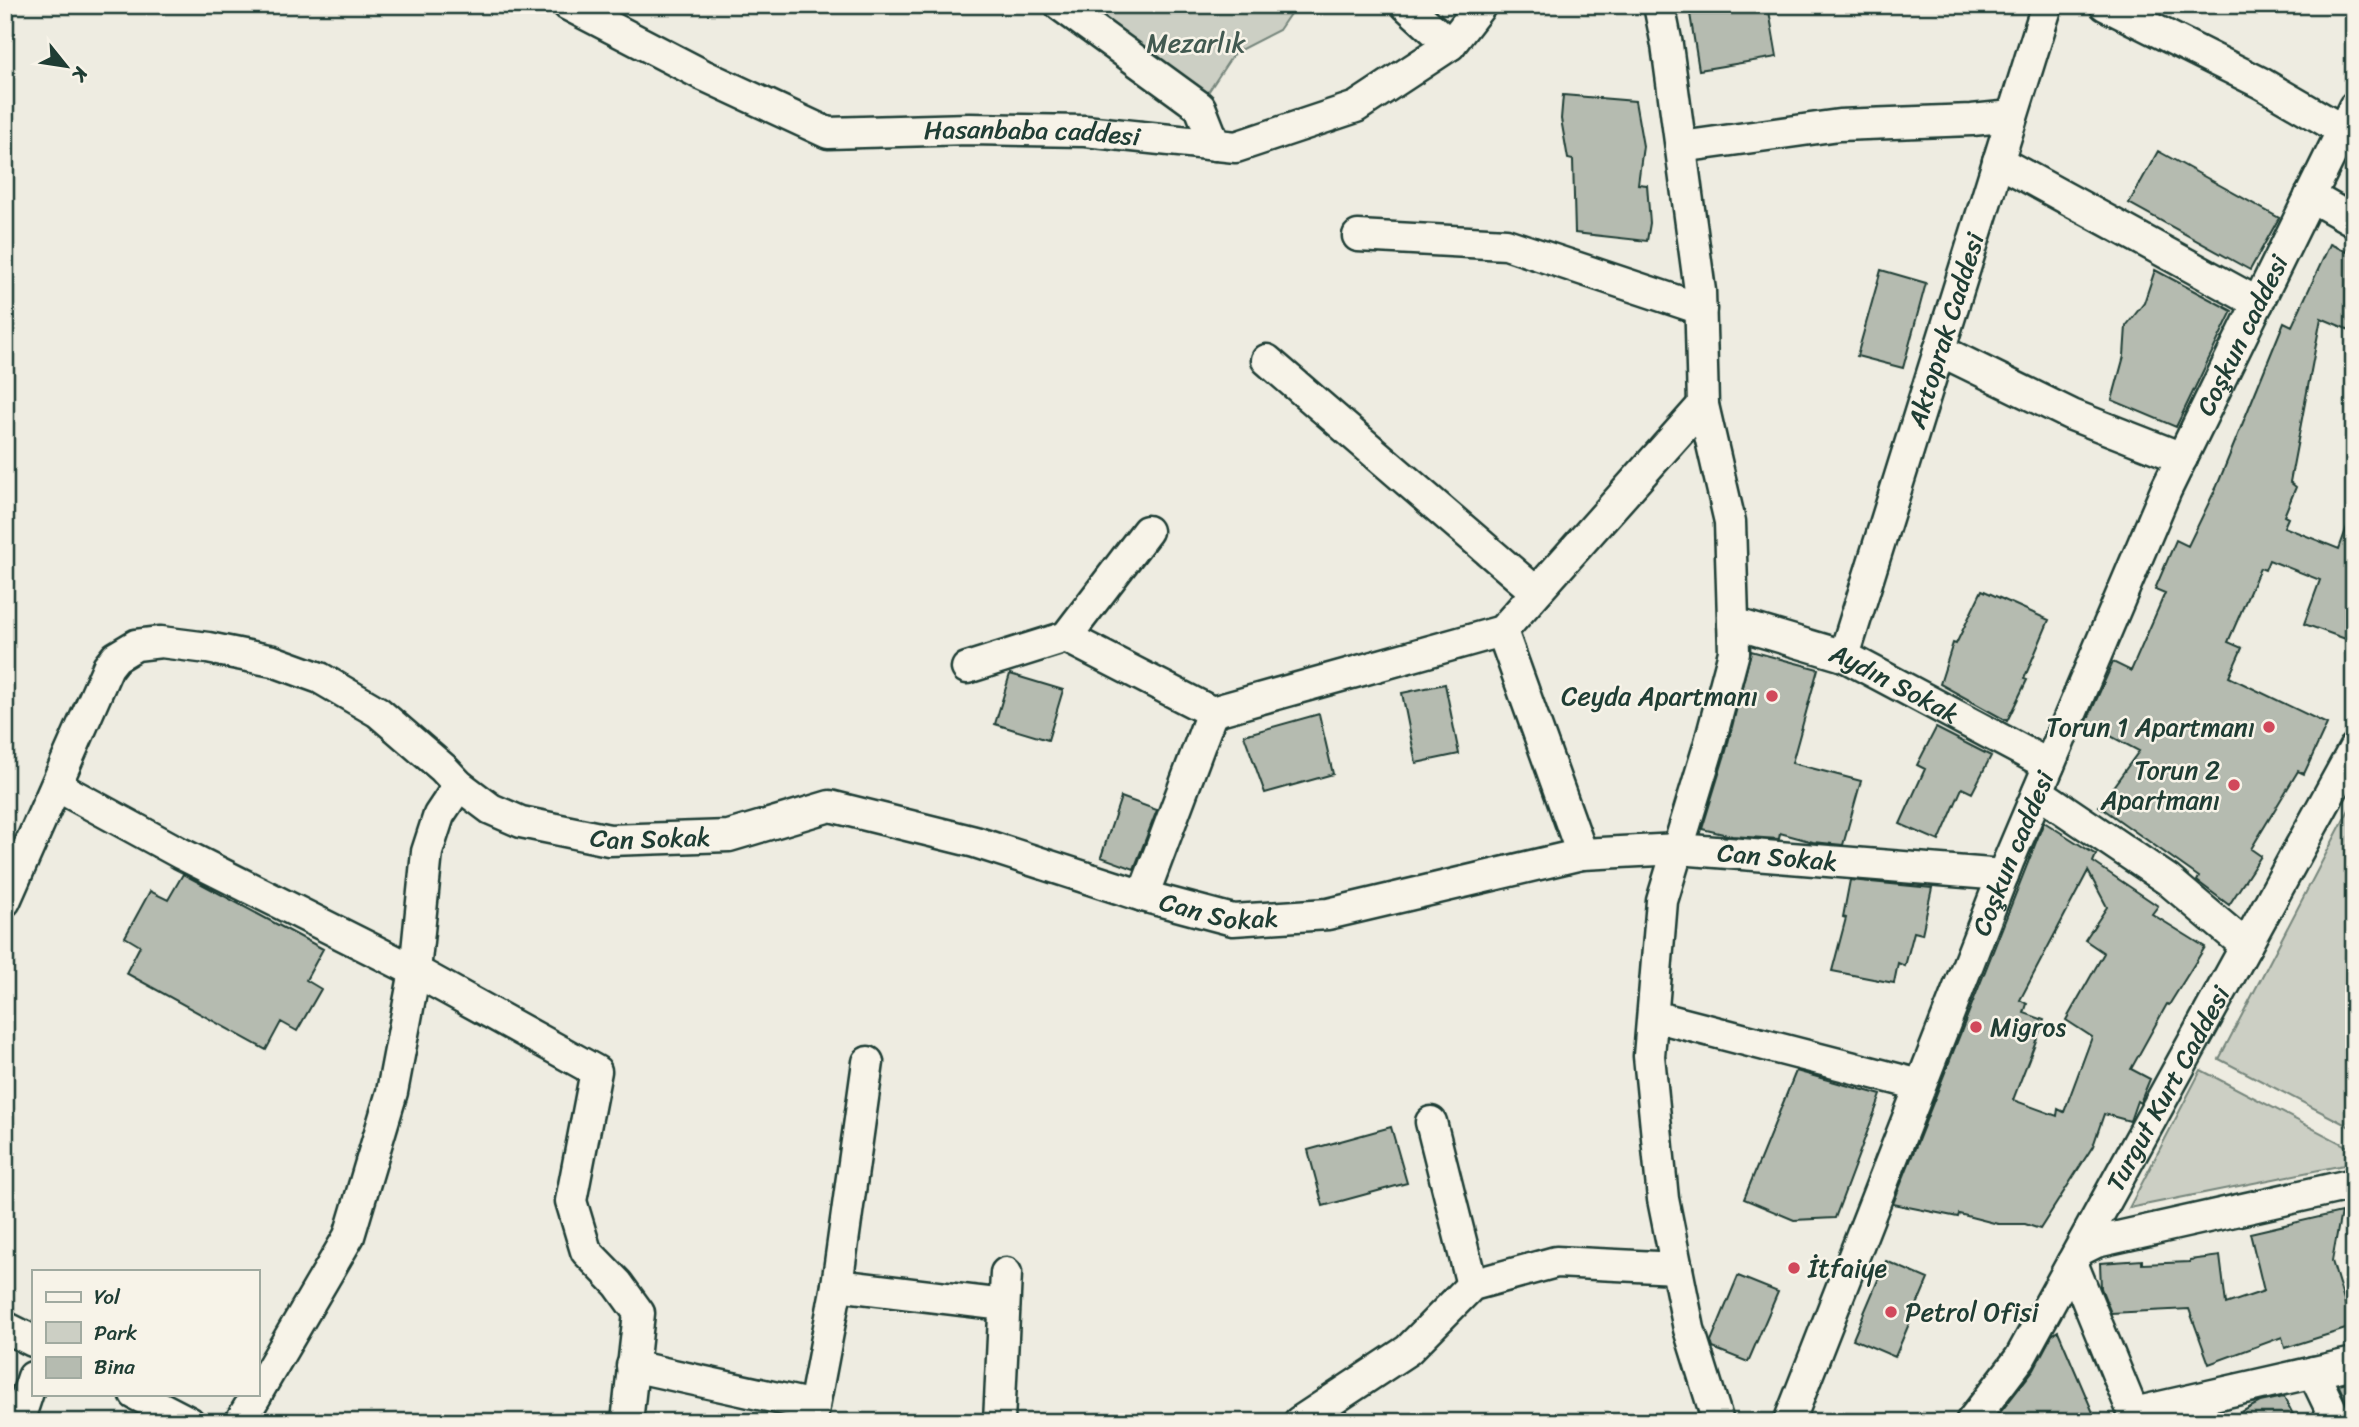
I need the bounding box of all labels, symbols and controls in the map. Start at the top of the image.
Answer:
park label: Mezarlık [1146,20,1246,66]
north arrow [32,32,102,102]
text: K [62,60,98,89]
street label: Hasanbaba caddesi [923,106,1143,160]
street label: Aktoprak Caddesi [1893,226,1998,435]
street label: Coşkun caddesi [2183,246,2302,424]
street label: Aydın Sokak [1823,630,1968,737]
place label: Ceyda Apartmanı [1561,673,1758,719]
marker: Ceyda Apartmanı [1764,688,1780,704]
place label: Torun 1 Apartmanı [2046,704,2255,750]
marker: Torun 1 Apartmanı [2261,719,2277,735]
place label: Torun 2 Apartmanı [2100,747,2220,823]
street label: Coşkun caddesi [1958,763,2067,943]
marker: Torun 2 Apartmanı [2226,777,2242,793]
street label: Can Sokak [586,814,711,863]
street label: Can Sokak [1716,829,1839,885]
street label: Can Sokak [1154,878,1280,943]
street label: Turgut Kurt Caddesi [2093,976,2243,1200]
place label: Migros [1990,1004,2066,1050]
marker: Migros [1968,1019,1984,1035]
place label: İtfaiye [1807,1245,1887,1291]
marker: İtfaiye [1786,1260,1802,1276]
legend [32,1270,259,1396]
text: Yol [94,1278,121,1316]
place label: Petrol Ofisi [1905,1289,2040,1335]
marker: Petrol Ofisi [1883,1304,1899,1320]
text: Park [94,1314,137,1352]
text: Bina [94,1348,135,1386]

